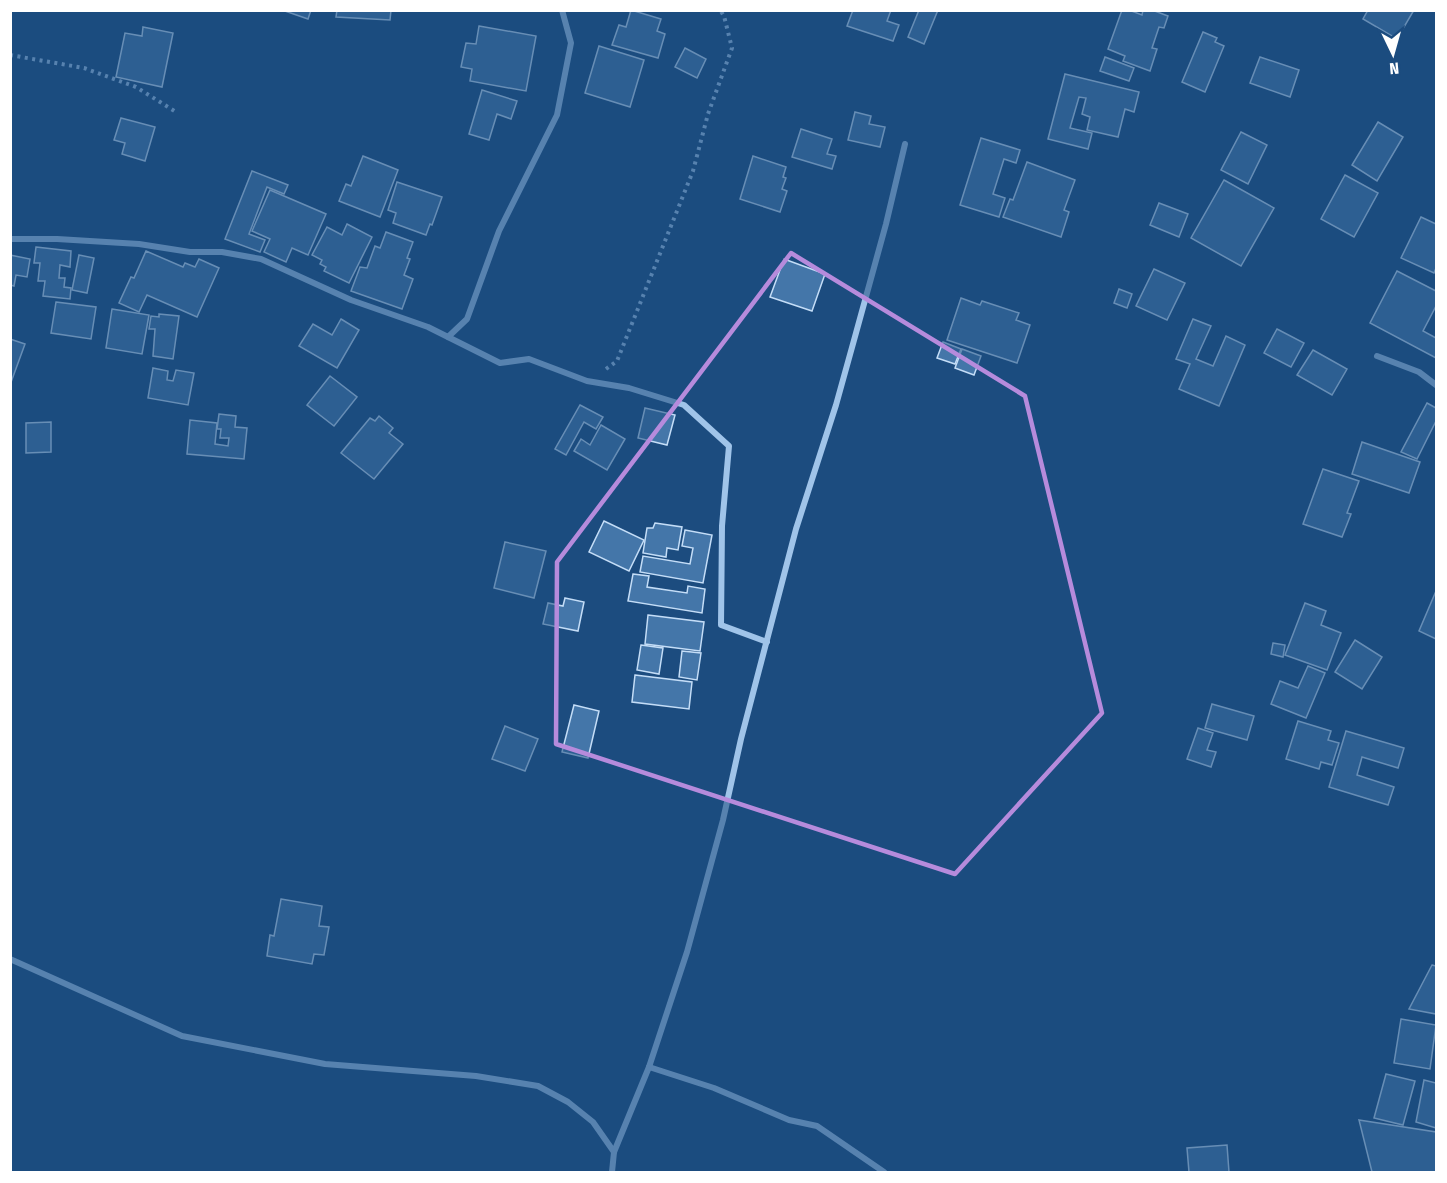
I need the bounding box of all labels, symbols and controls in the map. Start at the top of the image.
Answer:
north arrow [1363,24,1423,84]
text: N [1389,59,1400,78]

